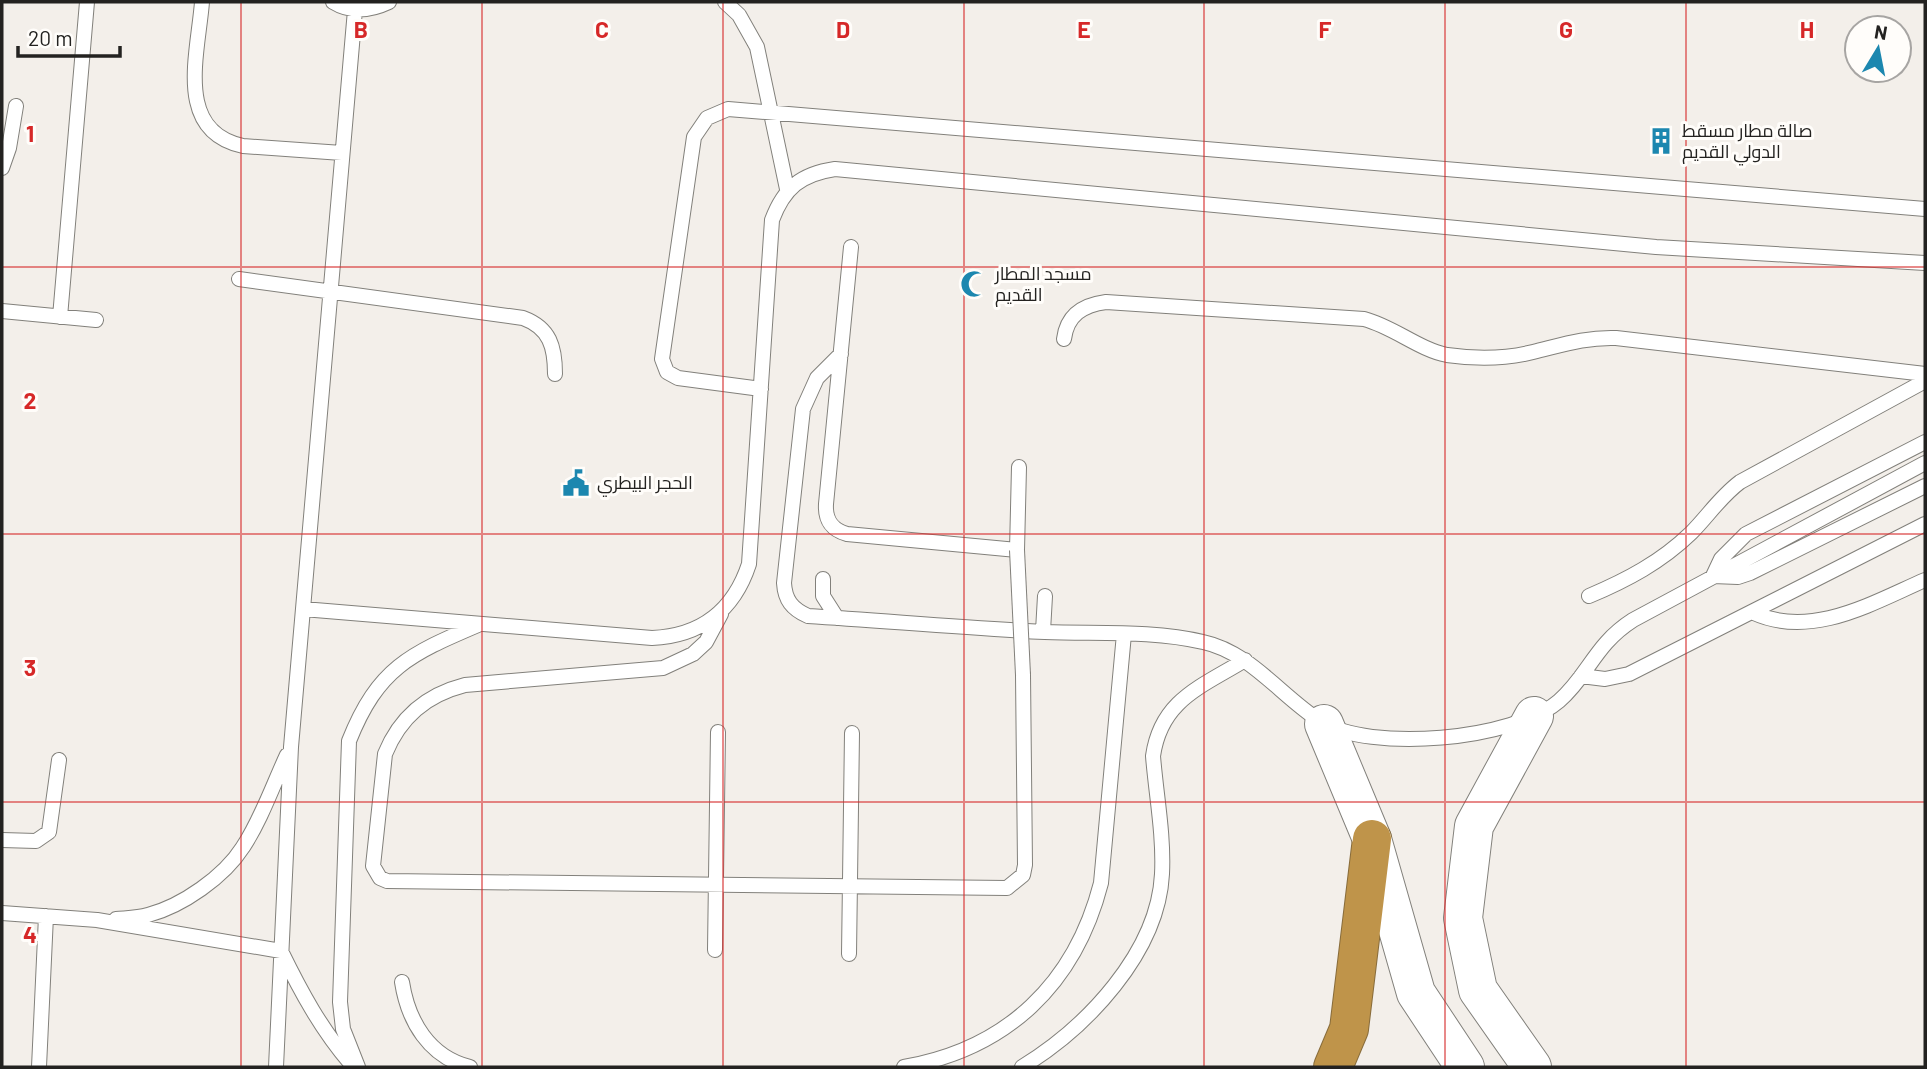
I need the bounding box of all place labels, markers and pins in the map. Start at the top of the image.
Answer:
place label: صالة مطار مسقط الدولي القديم [1682,119,1813,166]
building icon: صالة مطار مسقط الدولي القديم [1646,126,1676,156]
place label: مسجد المطار القديم [994,262,1092,307]
mosque icon: مسجد المطار القديم [959,269,989,299]
public building icon: الحجر البيطري [561,468,591,498]
place label: الحجر البيطري [597,471,693,497]

